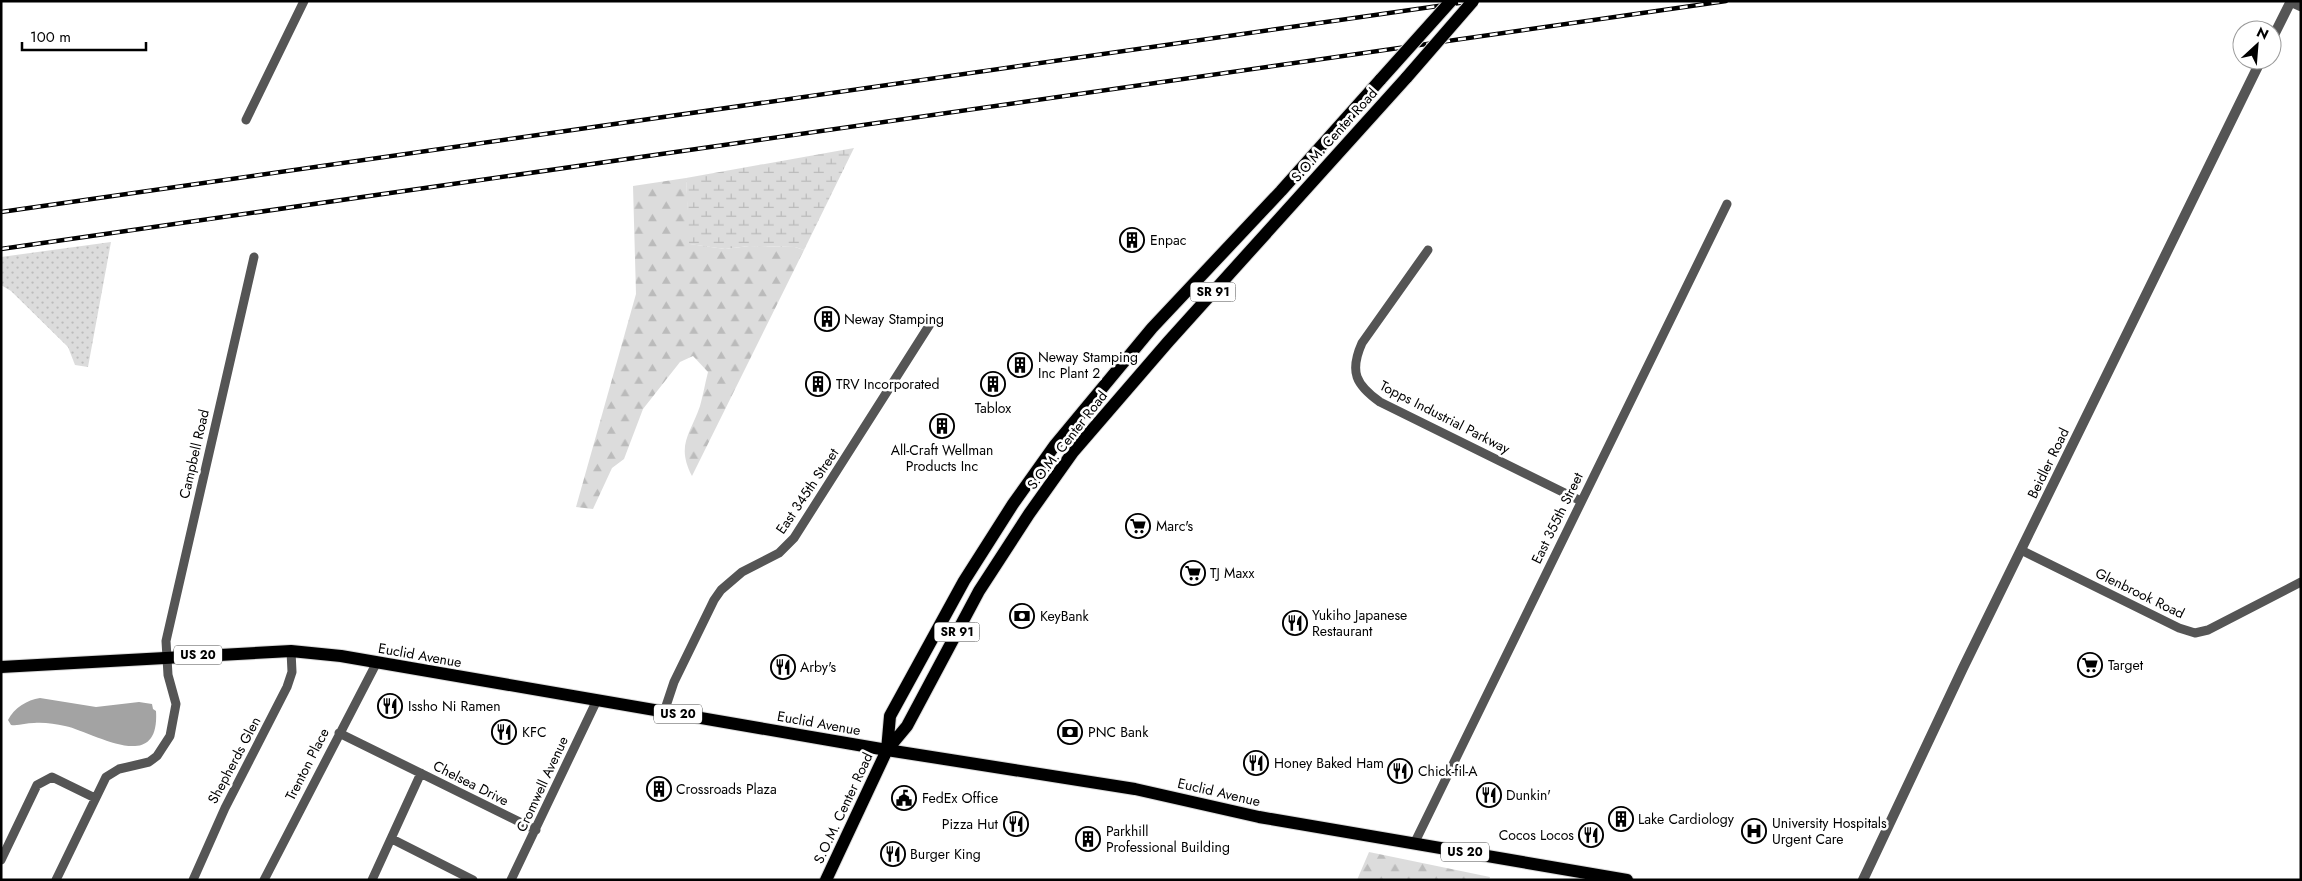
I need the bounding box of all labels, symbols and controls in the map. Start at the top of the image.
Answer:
scale bar [22,20,146,52]
north arrow [2232,20,2282,70]
text: N [2253,22,2272,45]
text: 100 m [30,26,71,48]
street label: S.O.M. Center Road [1286,84,1382,186]
building icon: Enpac [1119,227,1145,253]
place label: Enpac [1150,230,1186,250]
road number: SR 91 [1190,282,1236,302]
building icon: Neway Stamping [814,306,840,332]
place label: Neway Stamping [844,309,944,329]
place label: Neway Stamping Inc Plant 2 [1038,347,1138,383]
building icon: Neway Stamping Inc Plant 2 [1007,352,1033,378]
building icon: TRV Incorporated [805,371,831,397]
building icon: Tablox [980,371,1006,397]
place label: TRV Incorporated [836,374,939,394]
street label: Topps Industrial Parkway [1376,375,1514,459]
street label: S.O.M. Center Road [1022,386,1112,494]
place label: Tablox [975,398,1011,418]
street label: Campbell Road [174,407,214,501]
building icon: All-Craft Wellman Products Inc [929,413,955,439]
street label: Beidler Road [2022,424,2074,502]
place label: All-Craft Wellman Products Inc [891,440,993,476]
street label: East 345th Street [771,444,844,538]
street label: East 355th Street [1526,468,1588,567]
supermarket icon: Marc's [1125,513,1151,539]
place label: Marc's [1156,516,1194,536]
supermarket icon: TJ Maxx [1180,560,1206,586]
place label: TJ Maxx [1210,563,1254,583]
street label: Glenbrook Road [2092,563,2188,623]
bank icon: KeyBank [1009,603,1035,629]
place label: Yukiho Japanese Restaurant [1312,605,1407,641]
place label: KeyBank [1040,606,1090,626]
restaurant icon: Yukiho Japanese Restaurant [1282,610,1308,636]
road number: SR 91 [934,622,980,642]
street label: Euclid Avenue [377,638,463,672]
road number: US 20 [174,646,222,664]
supermarket icon: Target [2077,652,2103,678]
restaurant icon: Arby's [770,654,796,680]
place label: Target [2108,655,2144,675]
place label: Arby's [800,657,837,677]
restaurant icon: Issho Ni Ramen [377,693,403,719]
place label: Issho Ni Ramen [408,696,501,716]
road number: US 20 [654,704,702,724]
street label: Euclid Avenue [776,706,862,740]
street label: Shepherds Glen [203,713,265,807]
restaurant icon: KFC [491,719,517,745]
bank icon: PNC Bank [1057,719,1083,745]
place label: KFC [522,722,547,742]
place label: PNC Bank [1088,722,1149,742]
street label: Trenton Place [280,724,334,804]
street label: Cromwell Avenue [511,733,573,835]
street label: S.O.M. Center Road [809,749,877,867]
restaurant icon: Honey Baked Ham [1243,750,1269,776]
place label: Honey Baked Ham [1274,753,1384,773]
street label: Chelsea Drive [430,755,512,811]
restaurant icon: Chick-fil-A [1387,758,1413,784]
place label: Chick-fil-A [1418,761,1478,781]
street label: Euclid Avenue [1176,773,1262,811]
building icon: Crossroads Plaza [646,776,672,802]
place label: Crossroads Plaza [676,779,777,799]
restaurant icon: Dunkin' [1476,782,1502,808]
public building icon: FedEx Office [891,785,917,811]
place label: Dunkin' [1506,785,1551,805]
place label: FedEx Office [922,788,998,808]
building icon: Lake Cardiology [1608,806,1634,832]
place label: Lake Cardiology [1638,809,1735,829]
restaurant icon: Pizza Hut [1003,811,1029,837]
place label: University Hospitals Urgent Care [1772,813,1887,849]
place label: Pizza Hut [942,814,999,834]
hospital icon: University Hospitals Urgent Care [1741,818,1767,844]
place label: Parkhill Professional Building [1106,821,1230,857]
restaurant icon: Cocos Locos [1578,822,1604,848]
place label: Cocos Locos [1499,825,1574,845]
building icon: Parkhill Professional Building [1075,826,1101,852]
restaurant icon: Burger King [880,841,906,867]
road number: US 20 [1441,842,1489,862]
place label: Burger King [910,844,981,864]

